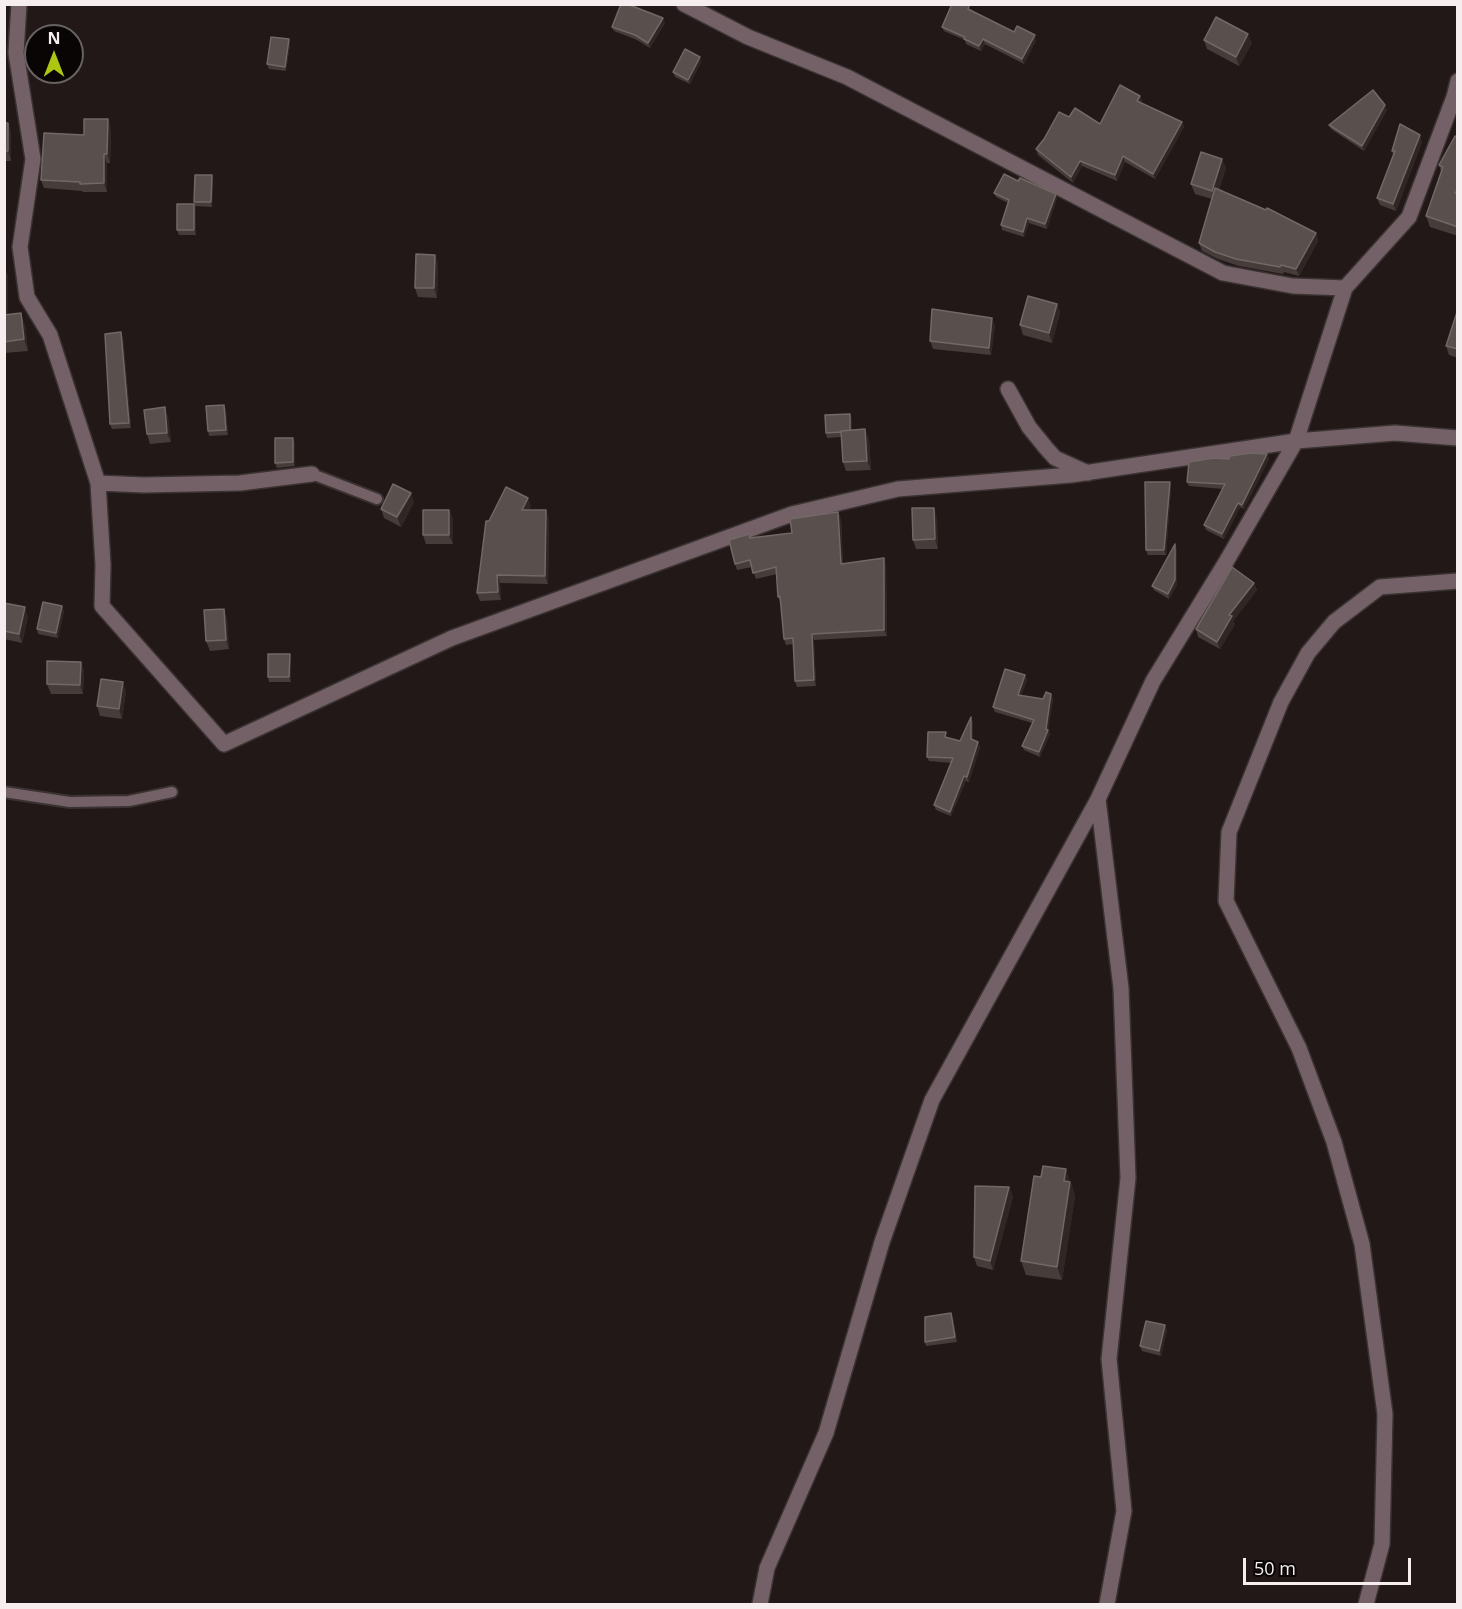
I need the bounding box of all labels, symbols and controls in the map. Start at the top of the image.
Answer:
north arrow [24,24,84,84]
text: N [47,27,61,49]
scale bar [1246,1546,1414,1584]
text: 50 m [1254,1556,1296,1580]

